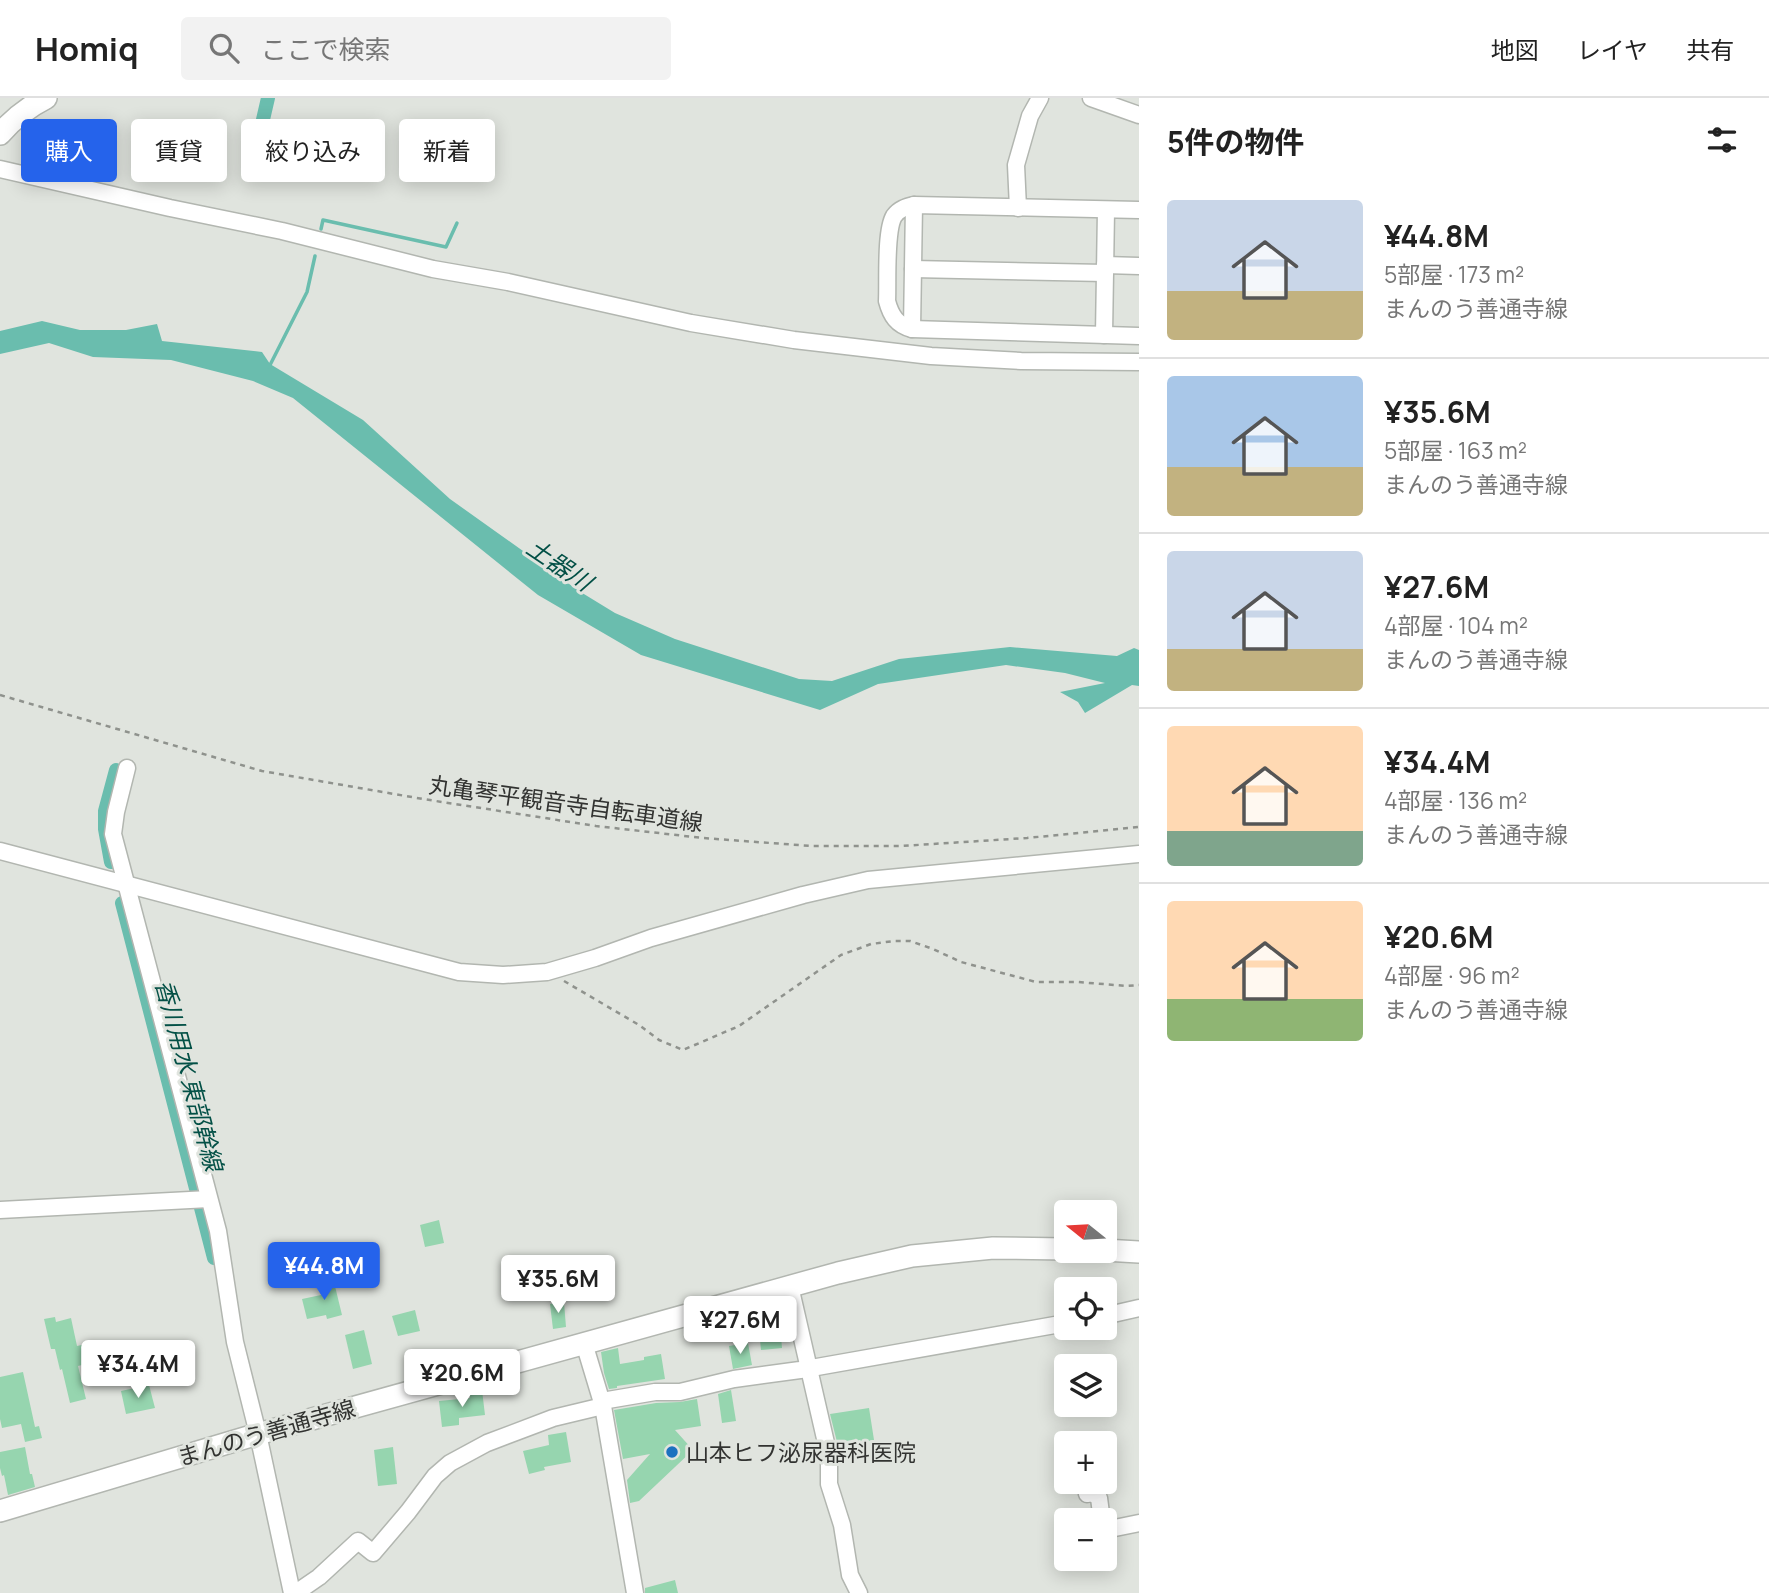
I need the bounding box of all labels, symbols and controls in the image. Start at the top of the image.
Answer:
search box [181,17,671,80]
text: Homiq [35,26,139,71]
icon: search [205,29,243,67]
text: ここで検索 [261,31,391,67]
text: 地図 [1491,33,1539,66]
text: レイヤ [1577,33,1648,66]
text: 共有 [1686,33,1734,66]
chip: 購入 [21,119,117,182]
chip: 賃貸 [131,119,227,182]
chip: 絞り込み [241,119,385,182]
chip: 新着 [399,119,495,182]
text: 5件の物件 [1167,121,1305,162]
icon: filters [1703,121,1741,159]
text: ¥44.8M [1384,215,1489,256]
icon: home [1223,228,1307,312]
text: 5部屋 · 173 m² [1384,258,1524,290]
text: まんのう善通寺線 [1384,292,1568,324]
text: ¥35.6M [1384,391,1491,432]
icon: home [1223,404,1307,488]
text: 5部屋 · 163 m² [1384,434,1527,466]
text: まんのう善通寺線 [1384,468,1568,500]
water label: 土器川 [521,530,602,599]
text: ¥27.6M [1384,566,1489,607]
icon: home [1223,579,1307,663]
text: 4部屋 · 104 m² [1384,609,1528,641]
text: まんのう善通寺線 [1384,643,1568,675]
text: ¥34.4M [1384,741,1490,782]
icon: home [1223,754,1307,838]
street label: 丸亀琴平観音寺自転車道線 [427,768,705,838]
text: 4部屋 · 136 m² [1384,784,1527,816]
text: まんのう善通寺線 [1384,818,1568,850]
text: ¥20.6M [1384,916,1493,957]
icon: home [1223,929,1307,1013]
text: 4部屋 · 96 m² [1384,959,1520,991]
water label: 香川用水 東部幹線 [149,976,232,1177]
text: まんのう善通寺線 [1384,993,1568,1025]
north arrow [1054,1200,1116,1264]
map controls [1054,1200,1117,1571]
pin: ¥44.8M [267,1242,381,1302]
text: ¥44.8M [284,1249,364,1281]
pin: ¥35.6M [501,1256,615,1315]
text: ¥35.6M [517,1262,599,1294]
button: locate [1054,1277,1117,1340]
pin: ¥27.6M [683,1296,797,1356]
text: ¥27.6M [700,1303,780,1335]
pin: ¥34.4M [81,1340,195,1400]
text: ¥34.4M [97,1347,179,1379]
pin: ¥20.6M [405,1350,519,1409]
button: layers [1054,1354,1117,1417]
text: ¥20.6M [420,1356,504,1388]
street label: まんのう善通寺線 [173,1391,359,1473]
button: + [1054,1431,1117,1494]
place label: 山本ヒフ泌尿器科医院 [686,1436,916,1468]
marker: 山本ヒフ泌尿器科医院 [664,1444,680,1460]
button: − [1054,1508,1117,1571]

